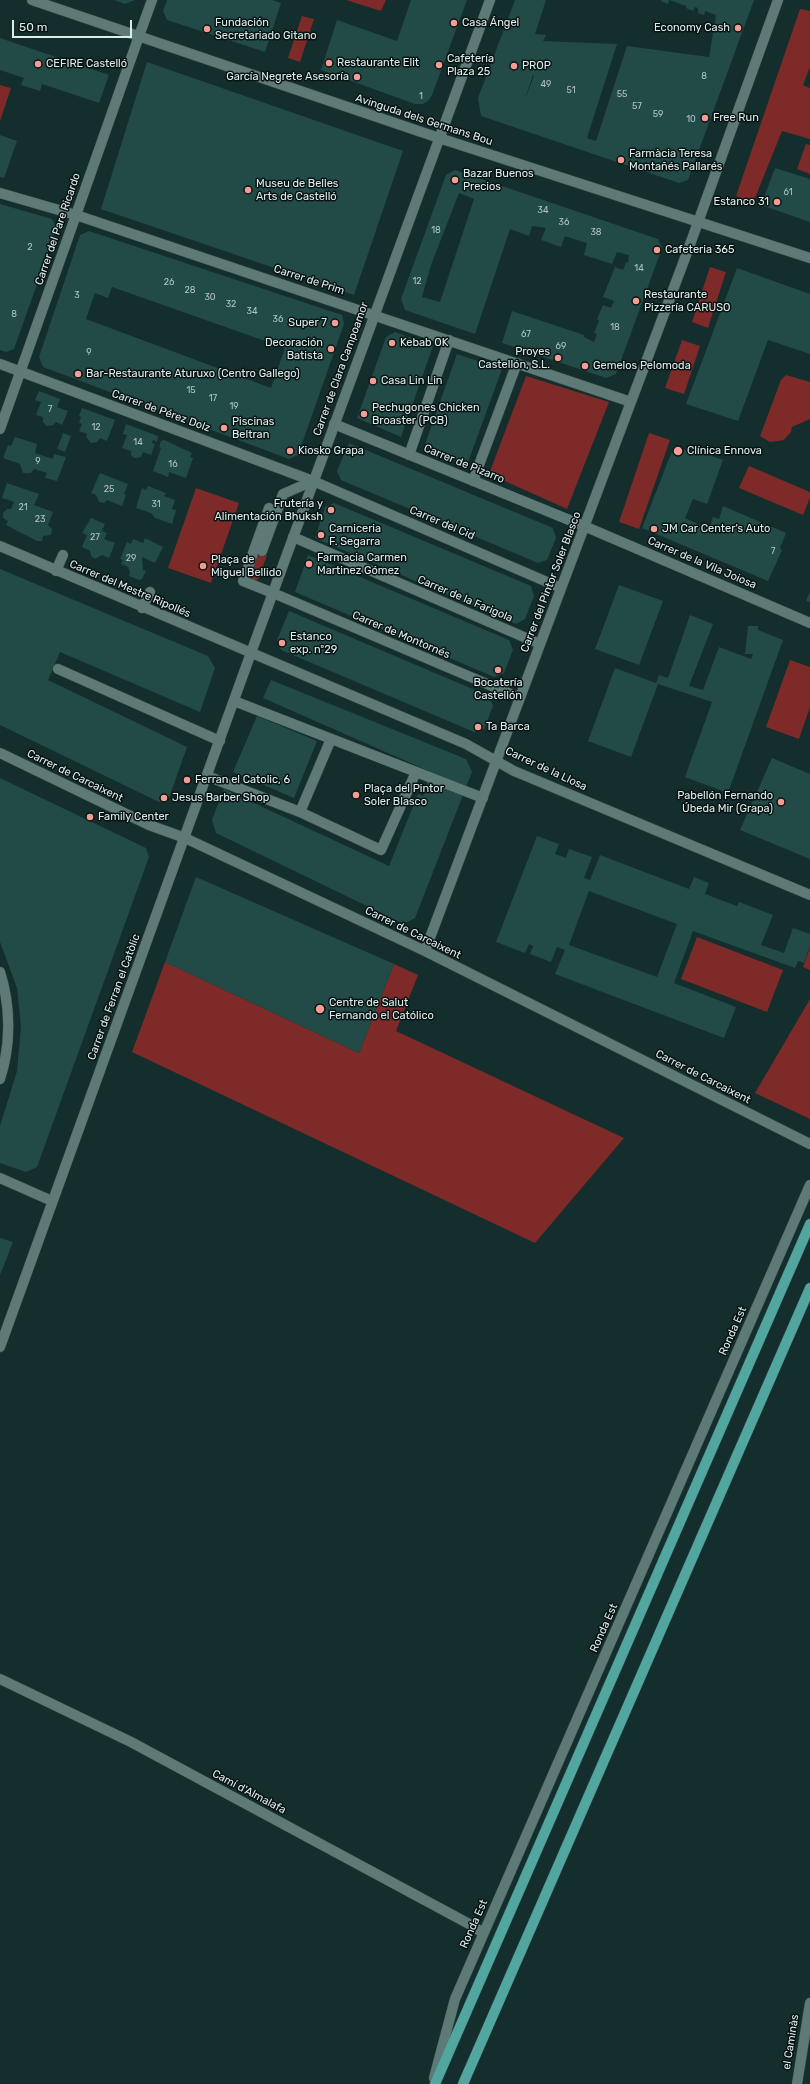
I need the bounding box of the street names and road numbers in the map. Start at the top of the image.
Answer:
street label: Avinguda dels Germans Bou [354,92,494,148]
street label: Carrer del Pare Ricardo [33,171,83,287]
street label: Carrer de Prim [272,262,346,298]
street label: Carrer de Clara Campoamor [311,300,371,438]
street label: Carrer de Pérez Dolz [110,387,212,435]
street label: Carrer de Pizarro [422,442,506,486]
street label: Carrer del Cid [408,503,476,543]
street label: Carrer del Pintor Soler Blasco [518,510,584,654]
street label: Carrer de la Vila Joiosa [646,534,758,592]
street label: Carrer del Mestre Ripollés [67,557,193,621]
street label: Carrer de la Farigola [415,573,515,625]
street label: Carrer de Montornés [350,608,452,662]
street label: Carrer de la Llosa [503,744,589,794]
street label: Carrer de Carcaixent [25,747,125,805]
street label: Carrer de Carcaixent [363,904,463,962]
street label: Carrer de Ferran el Catòlic [85,932,143,1062]
street label: Carrer de Carcaixent [653,1047,753,1107]
street label: Ronda Est [716,1305,750,1357]
street label: Ronda Est [587,1602,621,1654]
street label: Camí d'Almalafa [210,1767,288,1817]
street label: Ronda Est [457,1898,491,1950]
street label: el Caminàs [780,2013,802,2071]

